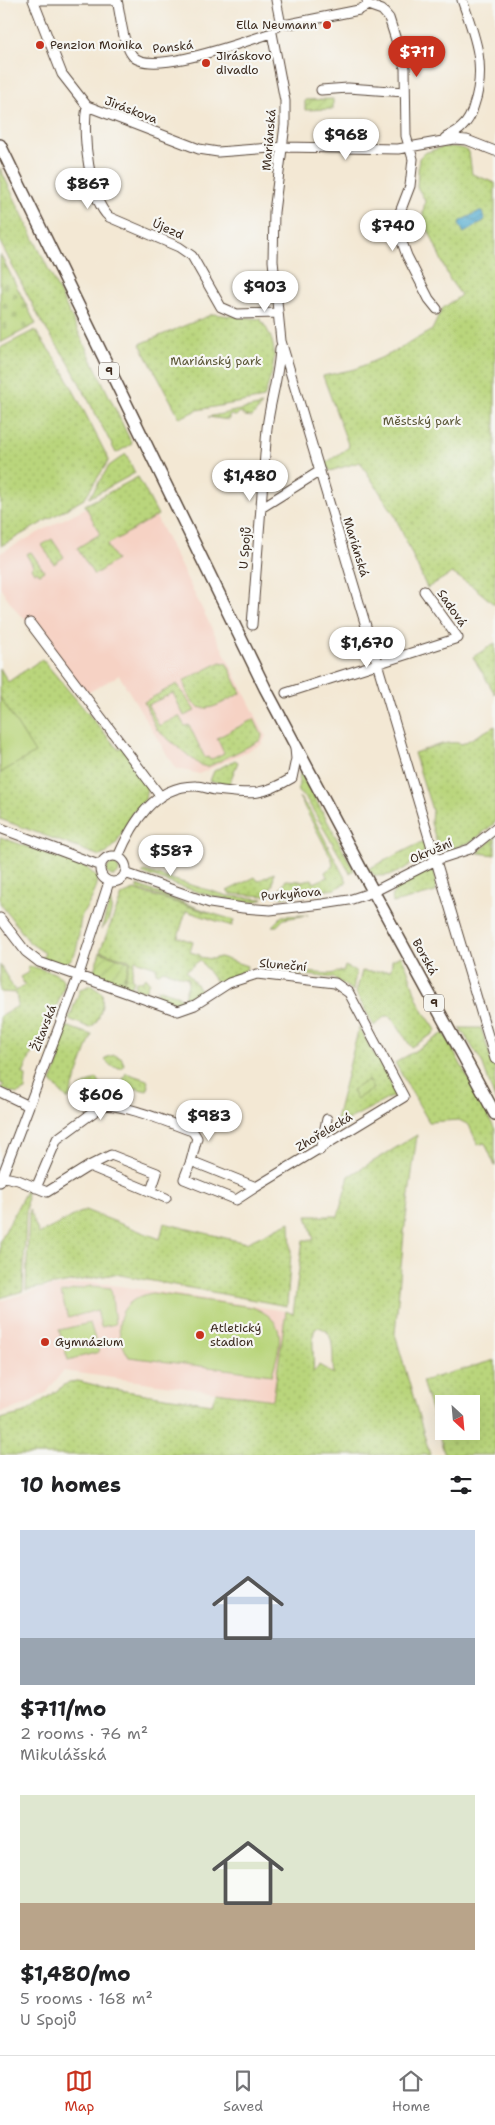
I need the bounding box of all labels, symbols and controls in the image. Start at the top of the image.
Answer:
place label: Ella Neumann [236,17,317,33]
marker: Ella Neumann [321,19,333,31]
pin: $711 [387,36,447,78]
place label: Penzion Monika [50,37,143,53]
street label: Panská [152,37,195,57]
marker: Penzion Monika [34,39,46,51]
text: $711 [399,41,435,62]
place label: Jiráskovo divadlo [216,48,271,78]
marker: Jiráskovo divadlo [200,57,212,69]
street label: Jiráskova [102,93,160,128]
street label: Mariánská [258,108,280,171]
pin: $968 [316,119,376,161]
text: $968 [324,124,368,145]
pin: $867 [58,168,118,210]
text: $867 [66,173,110,194]
pin: $740 [363,210,423,252]
street label: Újezd [150,215,186,243]
text: $740 [371,215,415,236]
pin: $903 [235,270,295,313]
text: $903 [243,276,287,297]
park label: Mariánský park [170,353,262,369]
road number: 9 [99,362,119,380]
park label: Městský park [383,413,461,429]
pin: $1,480 [209,460,291,502]
text: $1,480 [223,465,277,486]
street label: Mariánská [339,515,373,579]
street label: U Spojů [235,526,255,570]
street label: Sadová [433,586,471,630]
pin: $1,670 [326,626,408,669]
text: $1,670 [340,632,394,653]
pin: $587 [141,834,201,877]
street label: Okružní [407,835,455,867]
text: $587 [149,840,193,861]
street label: Purkyňova [260,883,322,905]
street label: Borská [409,936,442,978]
street label: Sluneční [259,955,308,975]
road number: 9 [424,994,444,1011]
street label: Žitavská [28,1002,60,1054]
pin: $606 [71,1078,131,1121]
text: $606 [79,1084,123,1105]
pin: $983 [179,1100,239,1142]
text: $983 [187,1105,231,1126]
street label: Zhořelecká [293,1109,356,1155]
place label: Atletický stadion [210,1320,262,1350]
marker: Atletický stadion [194,1329,206,1341]
place label: Gymnázium [55,1334,123,1350]
marker: Gymnázium [39,1336,51,1348]
north arrow [435,1395,480,1440]
map controls [435,1395,480,1440]
text: 10 homes [20,1471,121,1499]
icon: filters [447,1471,475,1499]
icon: home [203,1563,293,1653]
text: $711/mo [20,1695,106,1723]
text: 2 rooms · 76 m² [20,1723,148,1744]
text: Mikulášská [20,1744,106,1765]
icon: home [203,1828,293,1918]
text: $1,480/mo [20,1960,131,1988]
text: 5 rooms · 168 m² [20,1988,153,2009]
text: U Spojů [20,2009,77,2030]
tab: Map [64,2067,94,2115]
tab: Saved [223,2067,263,2115]
tab: Home [392,2067,431,2115]

